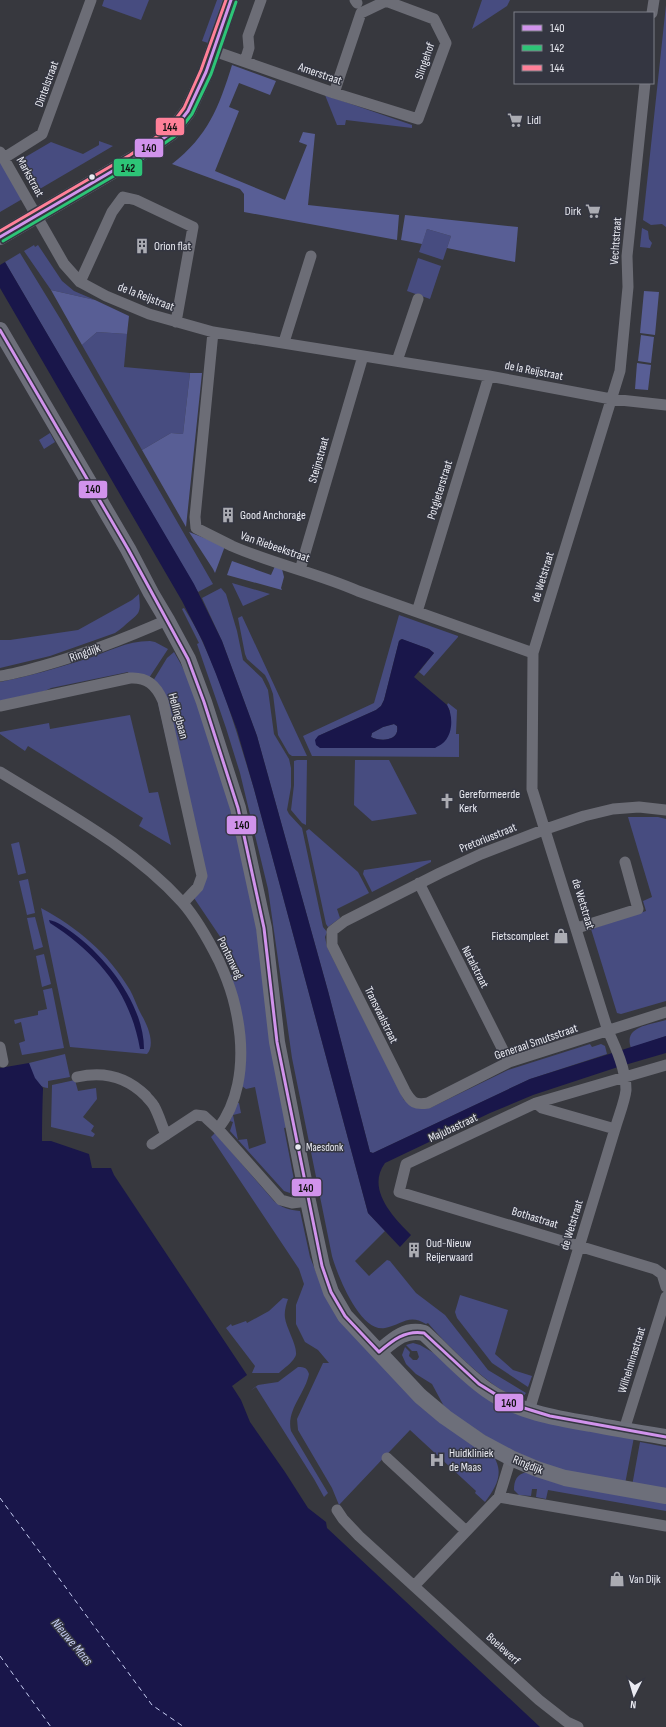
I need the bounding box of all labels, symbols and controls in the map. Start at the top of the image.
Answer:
legend [514,12,654,84]
text: 140 [550,21,565,36]
street label: Slingehof [412,40,438,81]
text: 142 [550,41,564,56]
street label: Dintelstraat [32,59,62,109]
street label: Amerstraat [295,59,344,89]
text: 144 [550,61,564,76]
supermarket icon: Lidl [506,111,524,129]
place label: Lidl [527,113,541,128]
line badge: 144 [155,117,185,136]
text: 144 [163,121,177,134]
line badge: 140 [134,138,164,158]
text: 140 [142,142,156,155]
street label: Markstraat [13,154,47,200]
line badge: 142 [113,158,143,177]
text: 142 [121,162,135,175]
unlabelled marker [87,172,97,182]
supermarket icon: Dirk [584,202,602,220]
place label: Dirk [565,204,581,219]
street label: Vechtstraat [607,216,625,265]
building icon: Orion flat [133,237,151,255]
place label: Orion flat [154,239,191,254]
street label: de la Reijstraat [116,279,177,315]
street label: de la Reijstraat [503,358,565,384]
street label: Steijnstraat [305,435,333,485]
street label: Potgieterstraat [424,458,456,522]
line badge: 140 [78,480,108,499]
text: 140 [86,483,100,496]
building icon: Good Anchorage [219,506,237,524]
place label: Good Anchorage [240,508,306,523]
street label: Van Riebeekstraat [238,528,312,566]
street label: de Wetstraat [528,550,558,604]
street label: Ringdijk [68,640,103,665]
street label: Hellingbaan [165,691,191,741]
place label: Gereformeerde Kerk [459,787,520,816]
church icon: Gereformeerde Kerk [438,792,456,810]
line badge: 140 [226,815,257,835]
text: 140 [235,819,249,832]
street label: Pretoriusstraat [457,820,519,856]
street label: de Wetstraat [568,877,598,931]
shop icon: Fietscompleet [552,927,570,945]
place label: Fietscompleet [491,929,549,944]
street label: Pontonweg [213,934,247,982]
street label: Natalstraat [458,943,492,991]
street label: Transvaalstraat [361,984,401,1046]
street label: Generaal Smutsstraat [492,1021,580,1063]
street label: Majubastraat [426,1110,480,1146]
place label: Maesdonk [306,1141,344,1154]
marker: Maesdonk [293,1142,303,1152]
line badge: 140 [291,1178,322,1197]
text: 140 [299,1182,313,1195]
street label: de Wetstraat [557,1198,587,1252]
street label: Bothastraat [510,1204,560,1232]
place label: Oud-Nieuw Reijerwaard [426,1236,473,1265]
building icon: Oud-Nieuw Reijerwaard [405,1241,423,1259]
street label: Wilhelminastraat [615,1325,649,1395]
line badge: 140 [494,1393,524,1412]
text: 140 [502,1397,516,1410]
place label: Huidkliniek de Maas [449,1446,494,1475]
hospital icon: Huidkliniek de Maas [428,1451,446,1469]
street label: Ringdijk [511,1452,546,1478]
shop icon: Van Dijk [608,1570,626,1588]
place label: Van Dijk [629,1572,661,1587]
water label: Nieuwe Maas [48,1615,96,1669]
street label: Boelewerf [483,1630,524,1669]
north arrow [614,1675,654,1715]
text: N [630,1698,637,1711]

